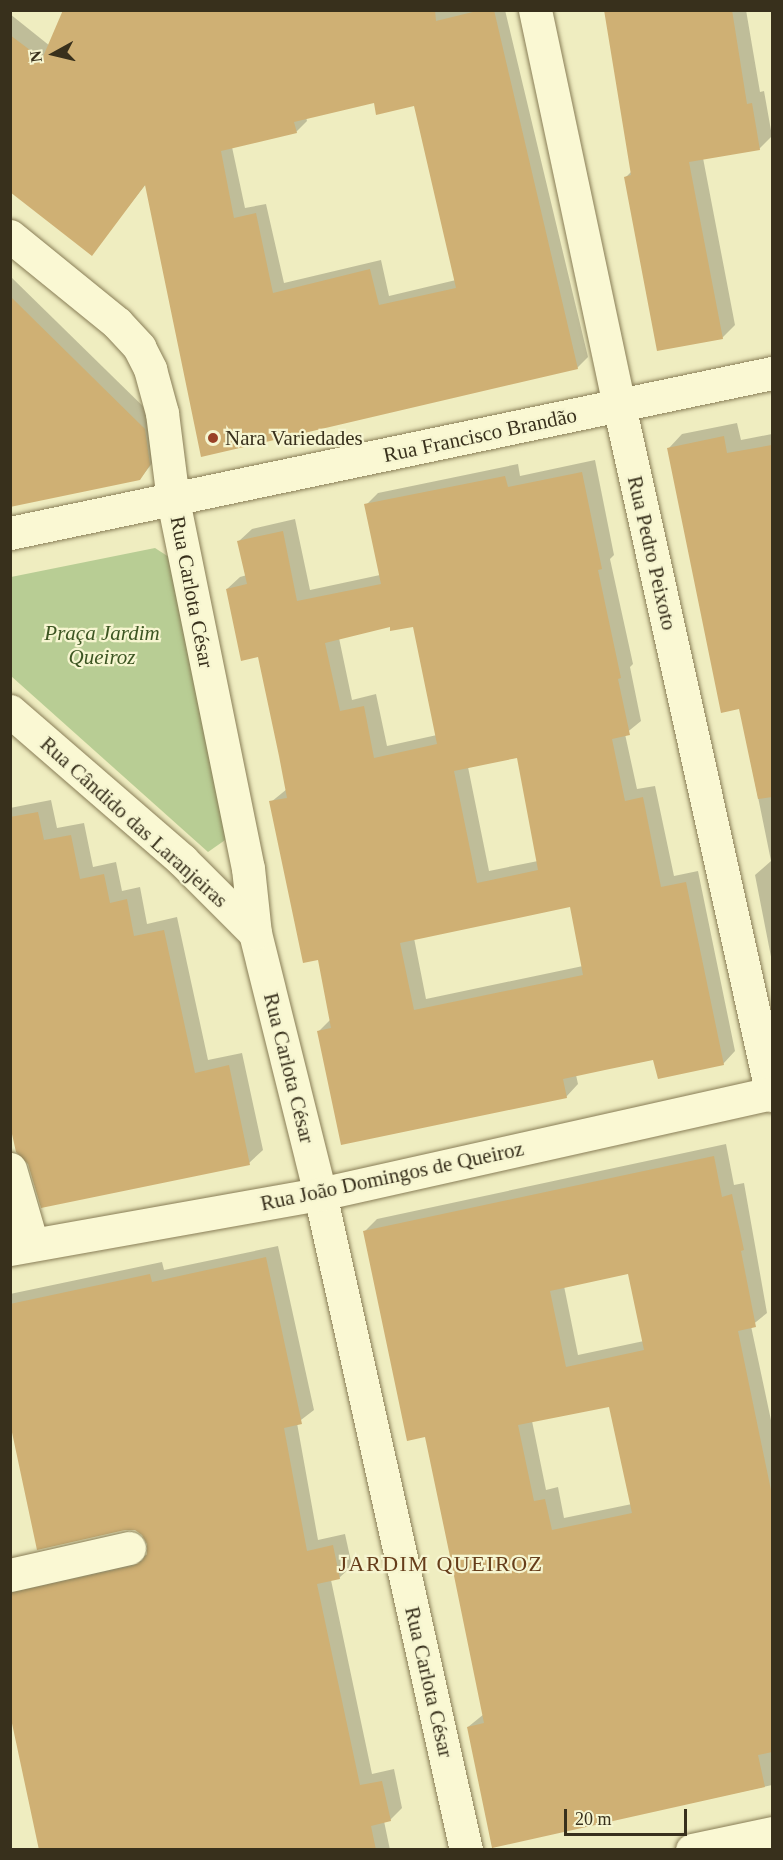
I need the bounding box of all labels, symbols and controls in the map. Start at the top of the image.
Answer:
north arrow [24,24,84,84]
text: N [26,50,45,63]
street label: Rua Francisco Brandão [381,402,579,468]
place label: Nara Variedades [225,425,363,451]
marker: Nara Variedades [206,431,220,445]
street label: Rua Pedro Peixoto [622,473,682,633]
street label: Rua Carlota César [165,514,219,670]
park label: Praça Jardim Queiroz [44,620,160,670]
street label: Rua Cândido das Laranjeiras [35,731,233,913]
street label: Rua Carlota César [258,990,320,1146]
street label: Rua João Domingos de Queiroz [258,1136,526,1216]
district label: JARDIM QUEIROZ [339,1551,543,1577]
street label: Rua Carlota César [399,1604,459,1760]
scale bar [567,1797,690,1835]
text: 20 m [575,1809,612,1829]

